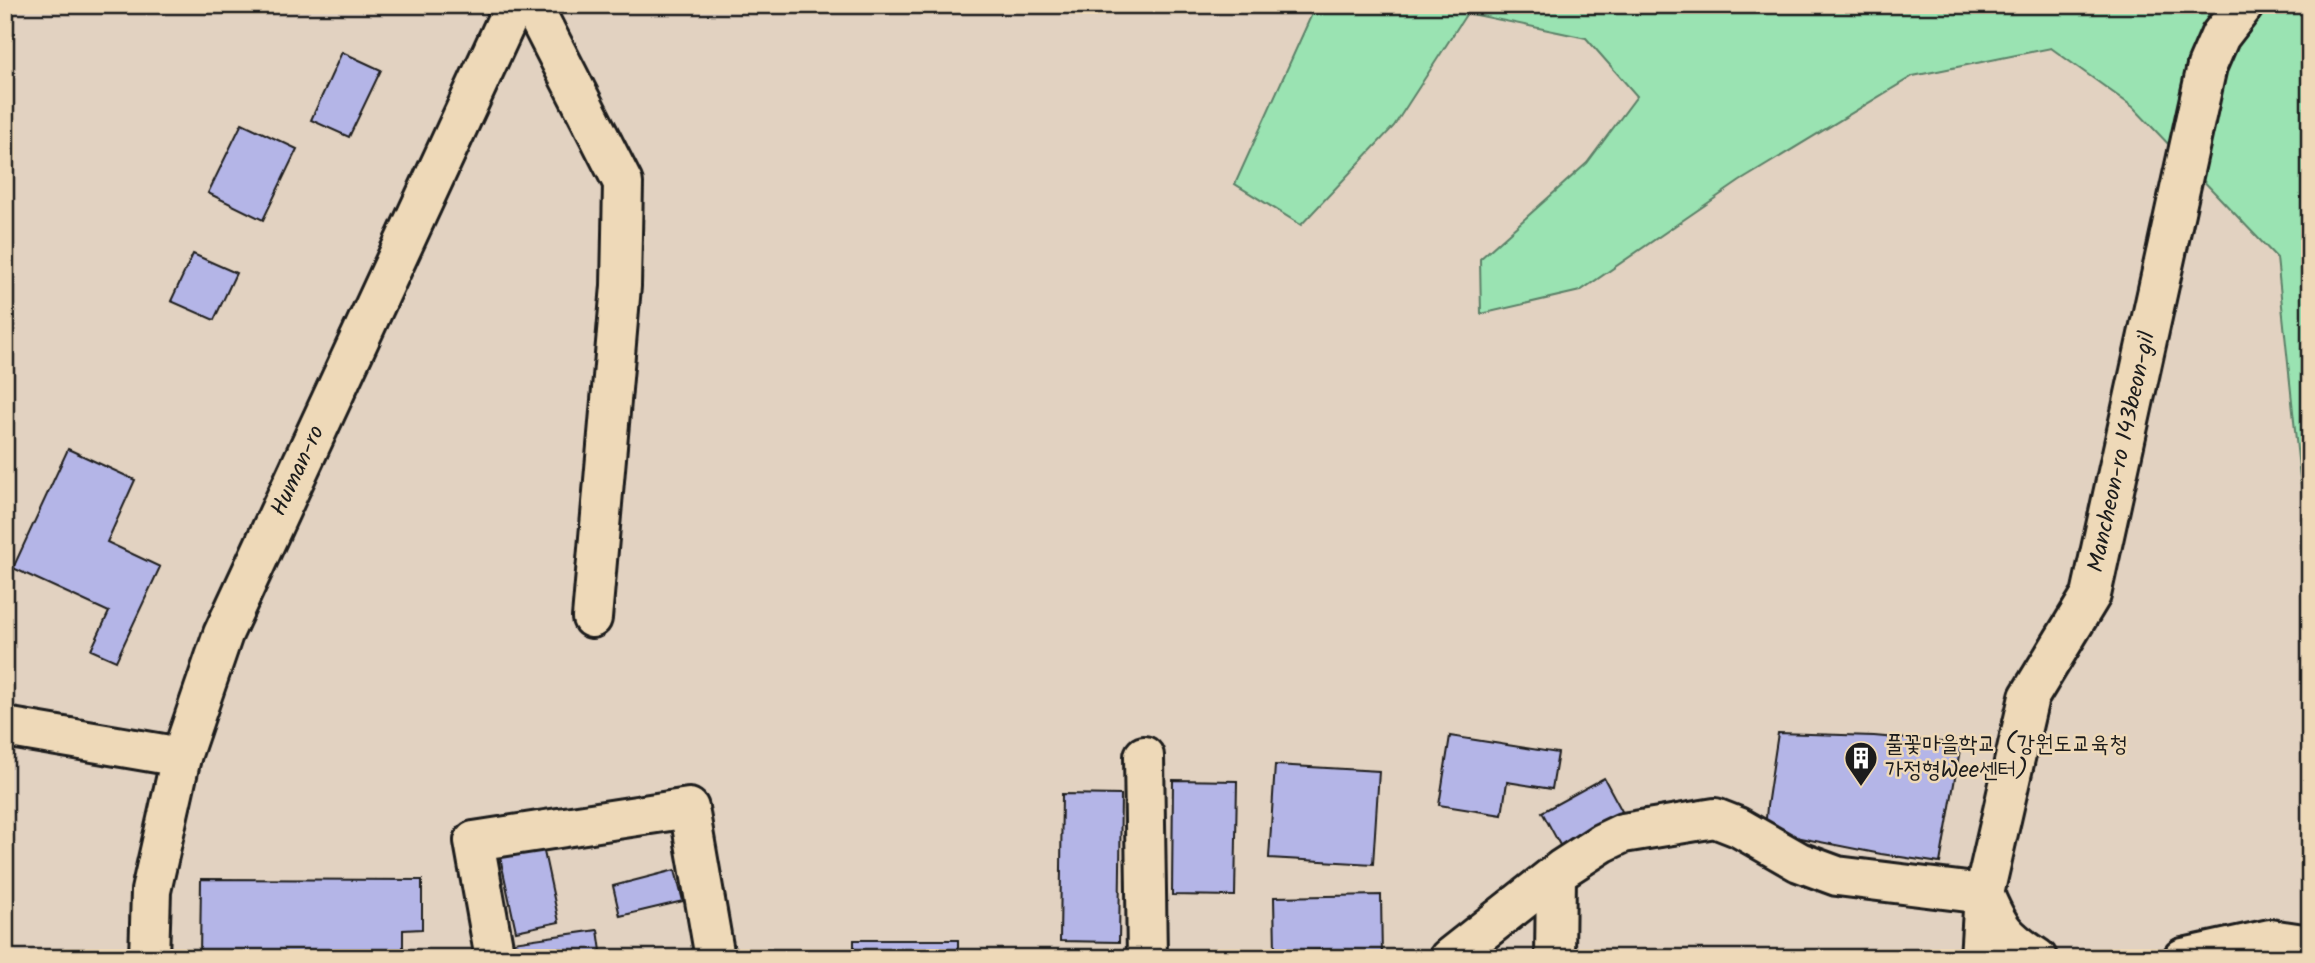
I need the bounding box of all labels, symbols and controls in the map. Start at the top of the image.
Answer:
street label: Mancheon-ro 143beon-gil [2078,328,2166,576]
street label: Human-ro [262,420,335,522]
place label: 풀꽃마을학교 (강원도교육청 가정형Wee센터) [1885,727,2127,789]
building icon: 풀꽃마을학교 (강원도교육청 가정형Wee센터) [1842,739,1880,788]

